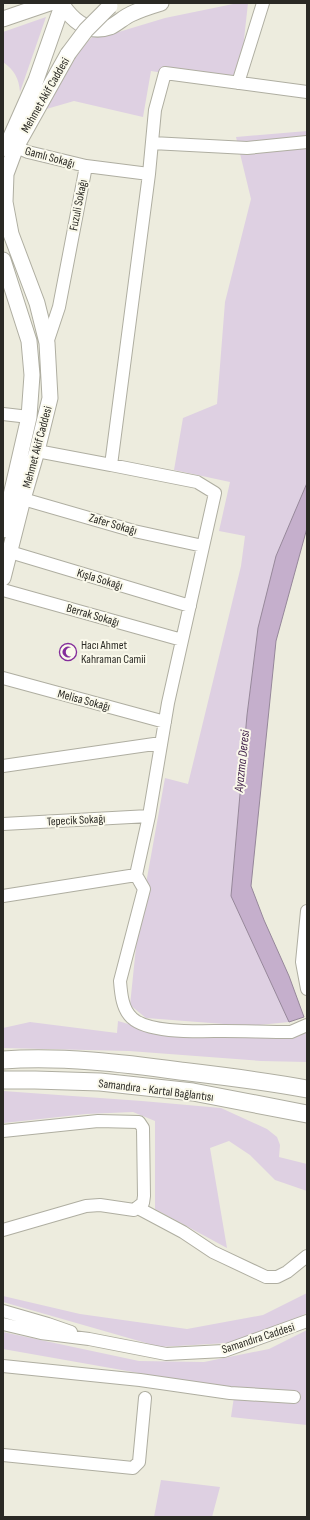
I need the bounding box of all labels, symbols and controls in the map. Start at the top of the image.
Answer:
street label: Mehmet Akif Caddesi [18,55,73,135]
street label: Gamlı Sokağı [23,144,76,171]
street label: Fuzuli Sokağı [66,178,91,232]
street label: Mehmet Akif Caddesi [19,404,56,490]
street label: Zafer Sokağı [87,510,139,538]
street label: Kışla Sokağı [75,565,125,594]
street label: Berrak Sokağı [65,601,121,630]
place label: Hacı Ahmet Kahraman Camii [81,638,146,667]
mosque icon: Hacı Ahmet Kahraman Camii [58,642,78,662]
street label: Melisa Sokağı [56,686,112,715]
water label: Ayazma Deresi [231,729,253,794]
street label: Tepecik Sokağı [46,811,106,830]
street label: Samandıra - Kartal Bağlantısı [98,1076,214,1105]
street label: Samandıra Caddesi [220,1320,297,1357]

